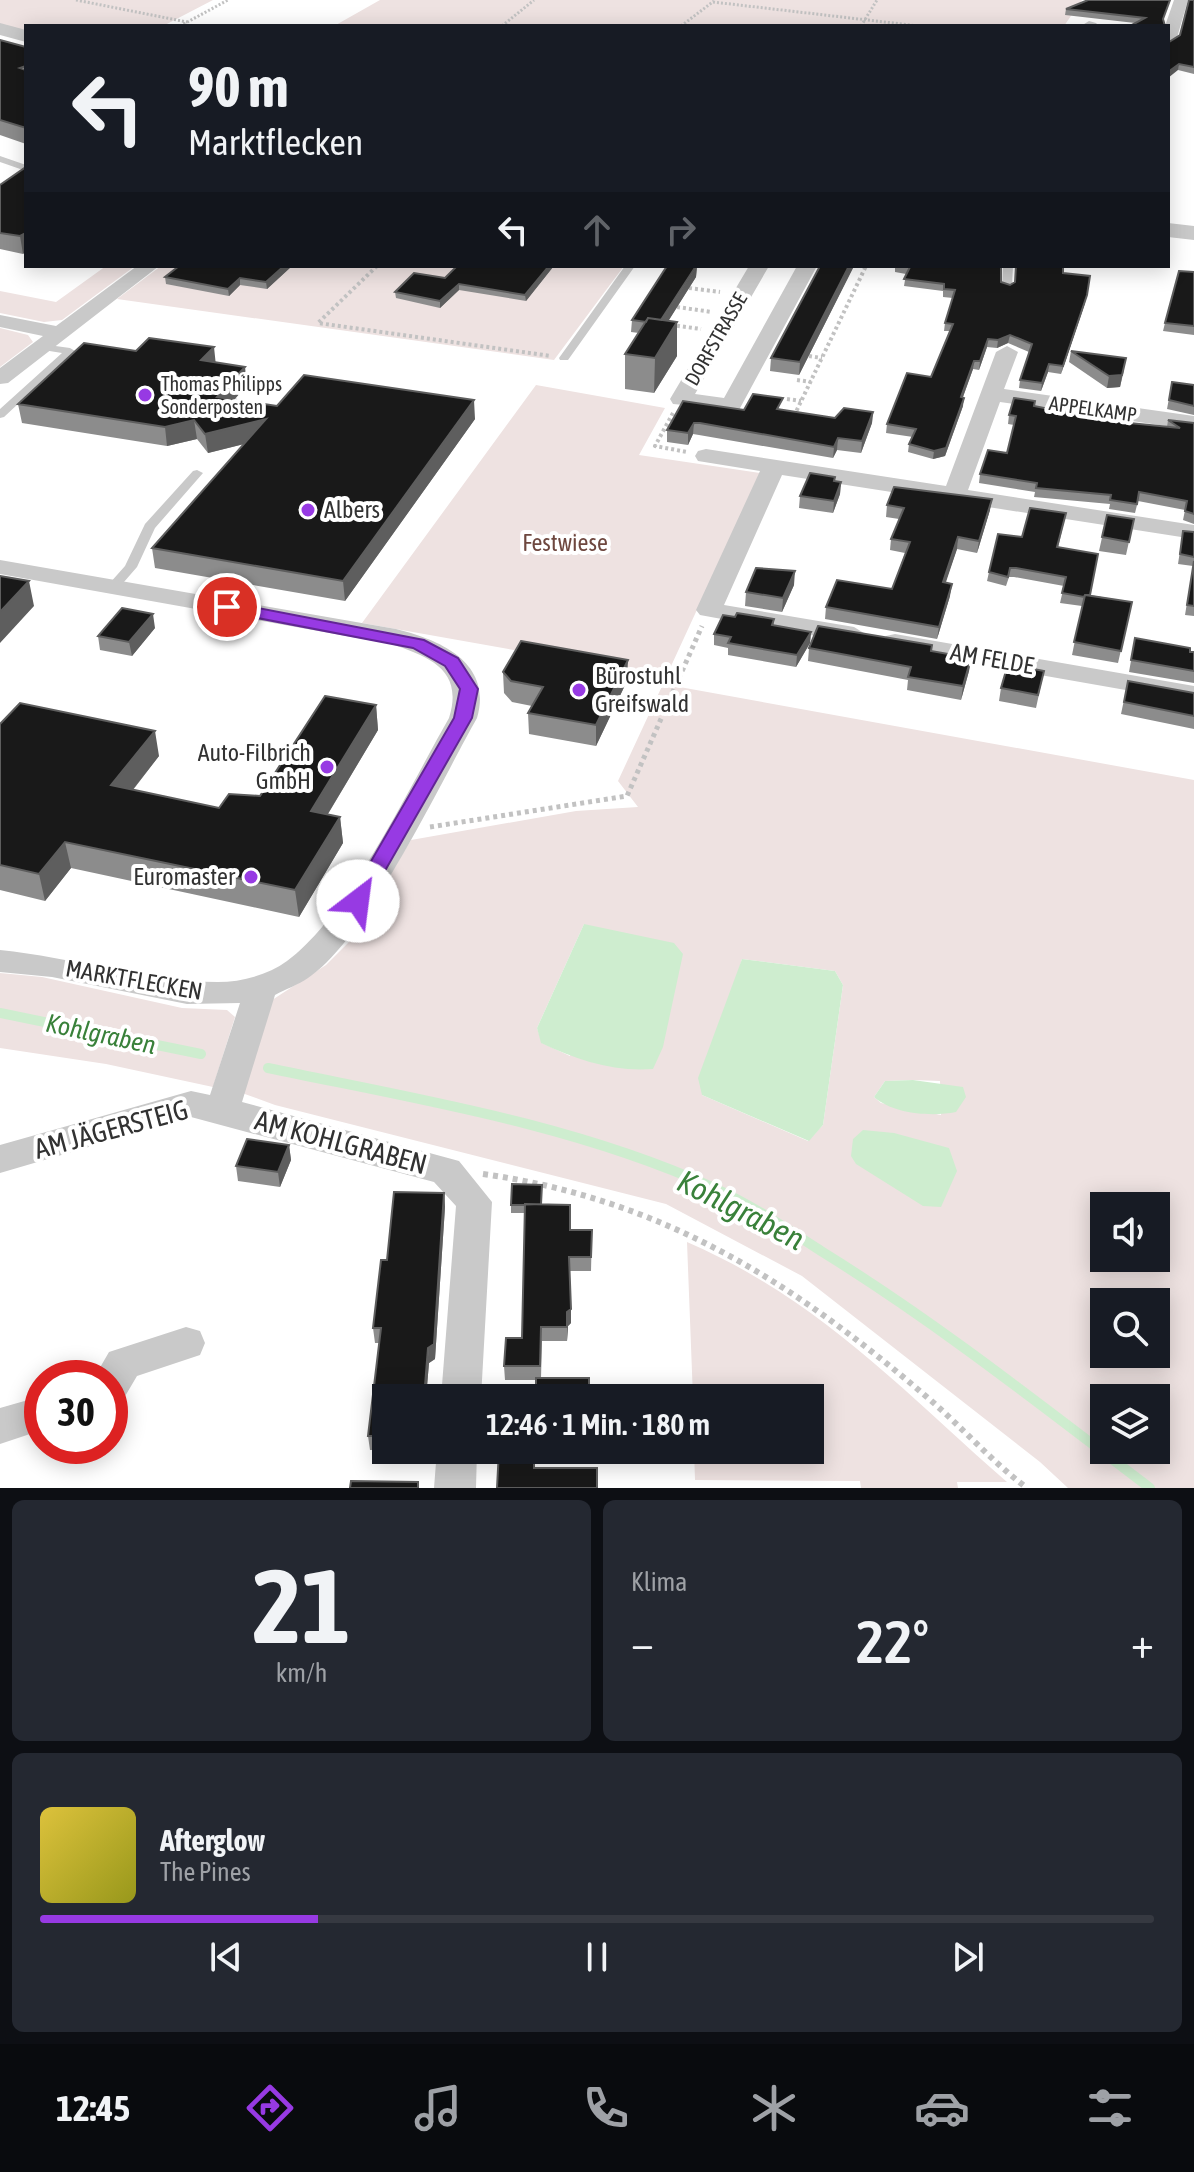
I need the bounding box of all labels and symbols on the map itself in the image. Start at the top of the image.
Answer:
street label: DORFSTRASSE [680,288,752,389]
place label: Thomas Philipps Sonderposten [161,372,282,418]
marker: Thomas Philipps Sonderposten [136,386,154,404]
street label: APPELKAMP [1048,391,1138,426]
place label: Albers [324,496,380,523]
marker: Albers [299,501,317,519]
park label: Festwiese [522,529,608,556]
pin [193,573,261,641]
street label: AM FELDE [948,638,1036,679]
place label: Bürostuhl Greifswald [595,662,689,717]
marker: Bürostuhl Greifswald [570,681,588,699]
place label: Auto-Filbrich GmbH [198,739,311,794]
marker: Auto-Filbrich GmbH [318,758,336,776]
position arrow [316,859,400,943]
place label: Euromaster [133,863,236,890]
marker: Euromaster [242,868,260,886]
street label: MARKTFLECKEN [64,954,205,1005]
water label: Kohlgraben [43,1008,159,1060]
street label: AM JÄGERSTEIG [31,1093,191,1165]
street label: AM KOHLGRABEN [252,1104,430,1180]
water label: Kohlgraben [672,1162,811,1257]
speed limit sign: 30 [24,1360,128,1464]

